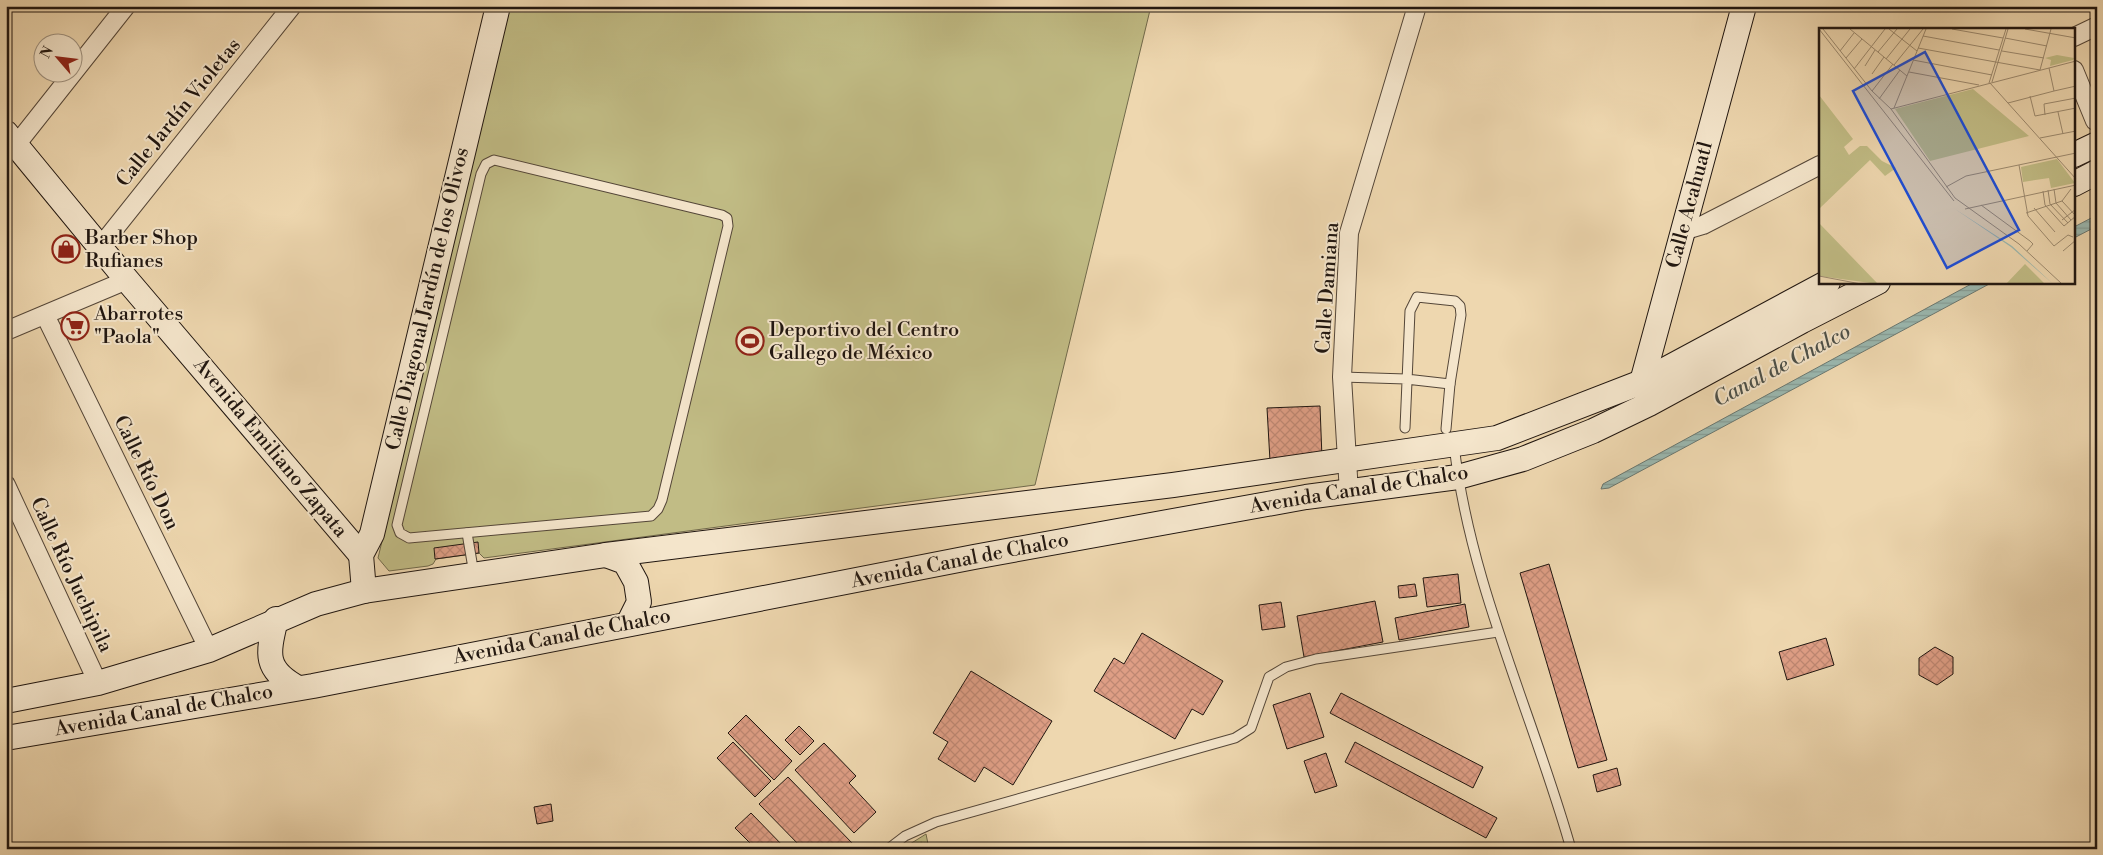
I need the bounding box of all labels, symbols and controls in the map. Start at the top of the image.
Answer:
inset map [1819,28,2076,284]
north arrow [32,32,82,82]
street label: Calle Jardín Violetas [111,34,247,192]
text: N [37,43,58,61]
street label: Calle Acahuatl [1661,139,1719,271]
street label: Calle Diagonal Jardín de los Olivos [381,145,475,453]
street label: Calle Damiana [1311,220,1345,355]
place label: Barber Shop Rufianes [84,226,198,274]
shop icon: Barber Shop Rufianes [51,234,81,264]
place label: Abarrotes "Paola" [93,302,183,350]
supermarket icon: Abarrotes "Paola" [60,311,90,341]
place label: Deportivo del Centro Gallego de México [769,318,959,366]
water label: Canal de Chalco [1709,319,1855,413]
sports icon: Deportivo del Centro Gallego de México [735,326,765,356]
street label: Avenida Emiliano Zapata [187,352,353,544]
street label: Calle Río Don [107,412,185,534]
street label: Avenida Canal de Chalco [1247,460,1470,520]
street label: Calle Río Juchipila [24,493,118,657]
street label: Avenida Canal de Chalco [848,528,1071,595]
street label: Avenida Canal de Chalco [450,604,673,671]
street label: Avenida Canal de Chalco [52,679,275,743]

